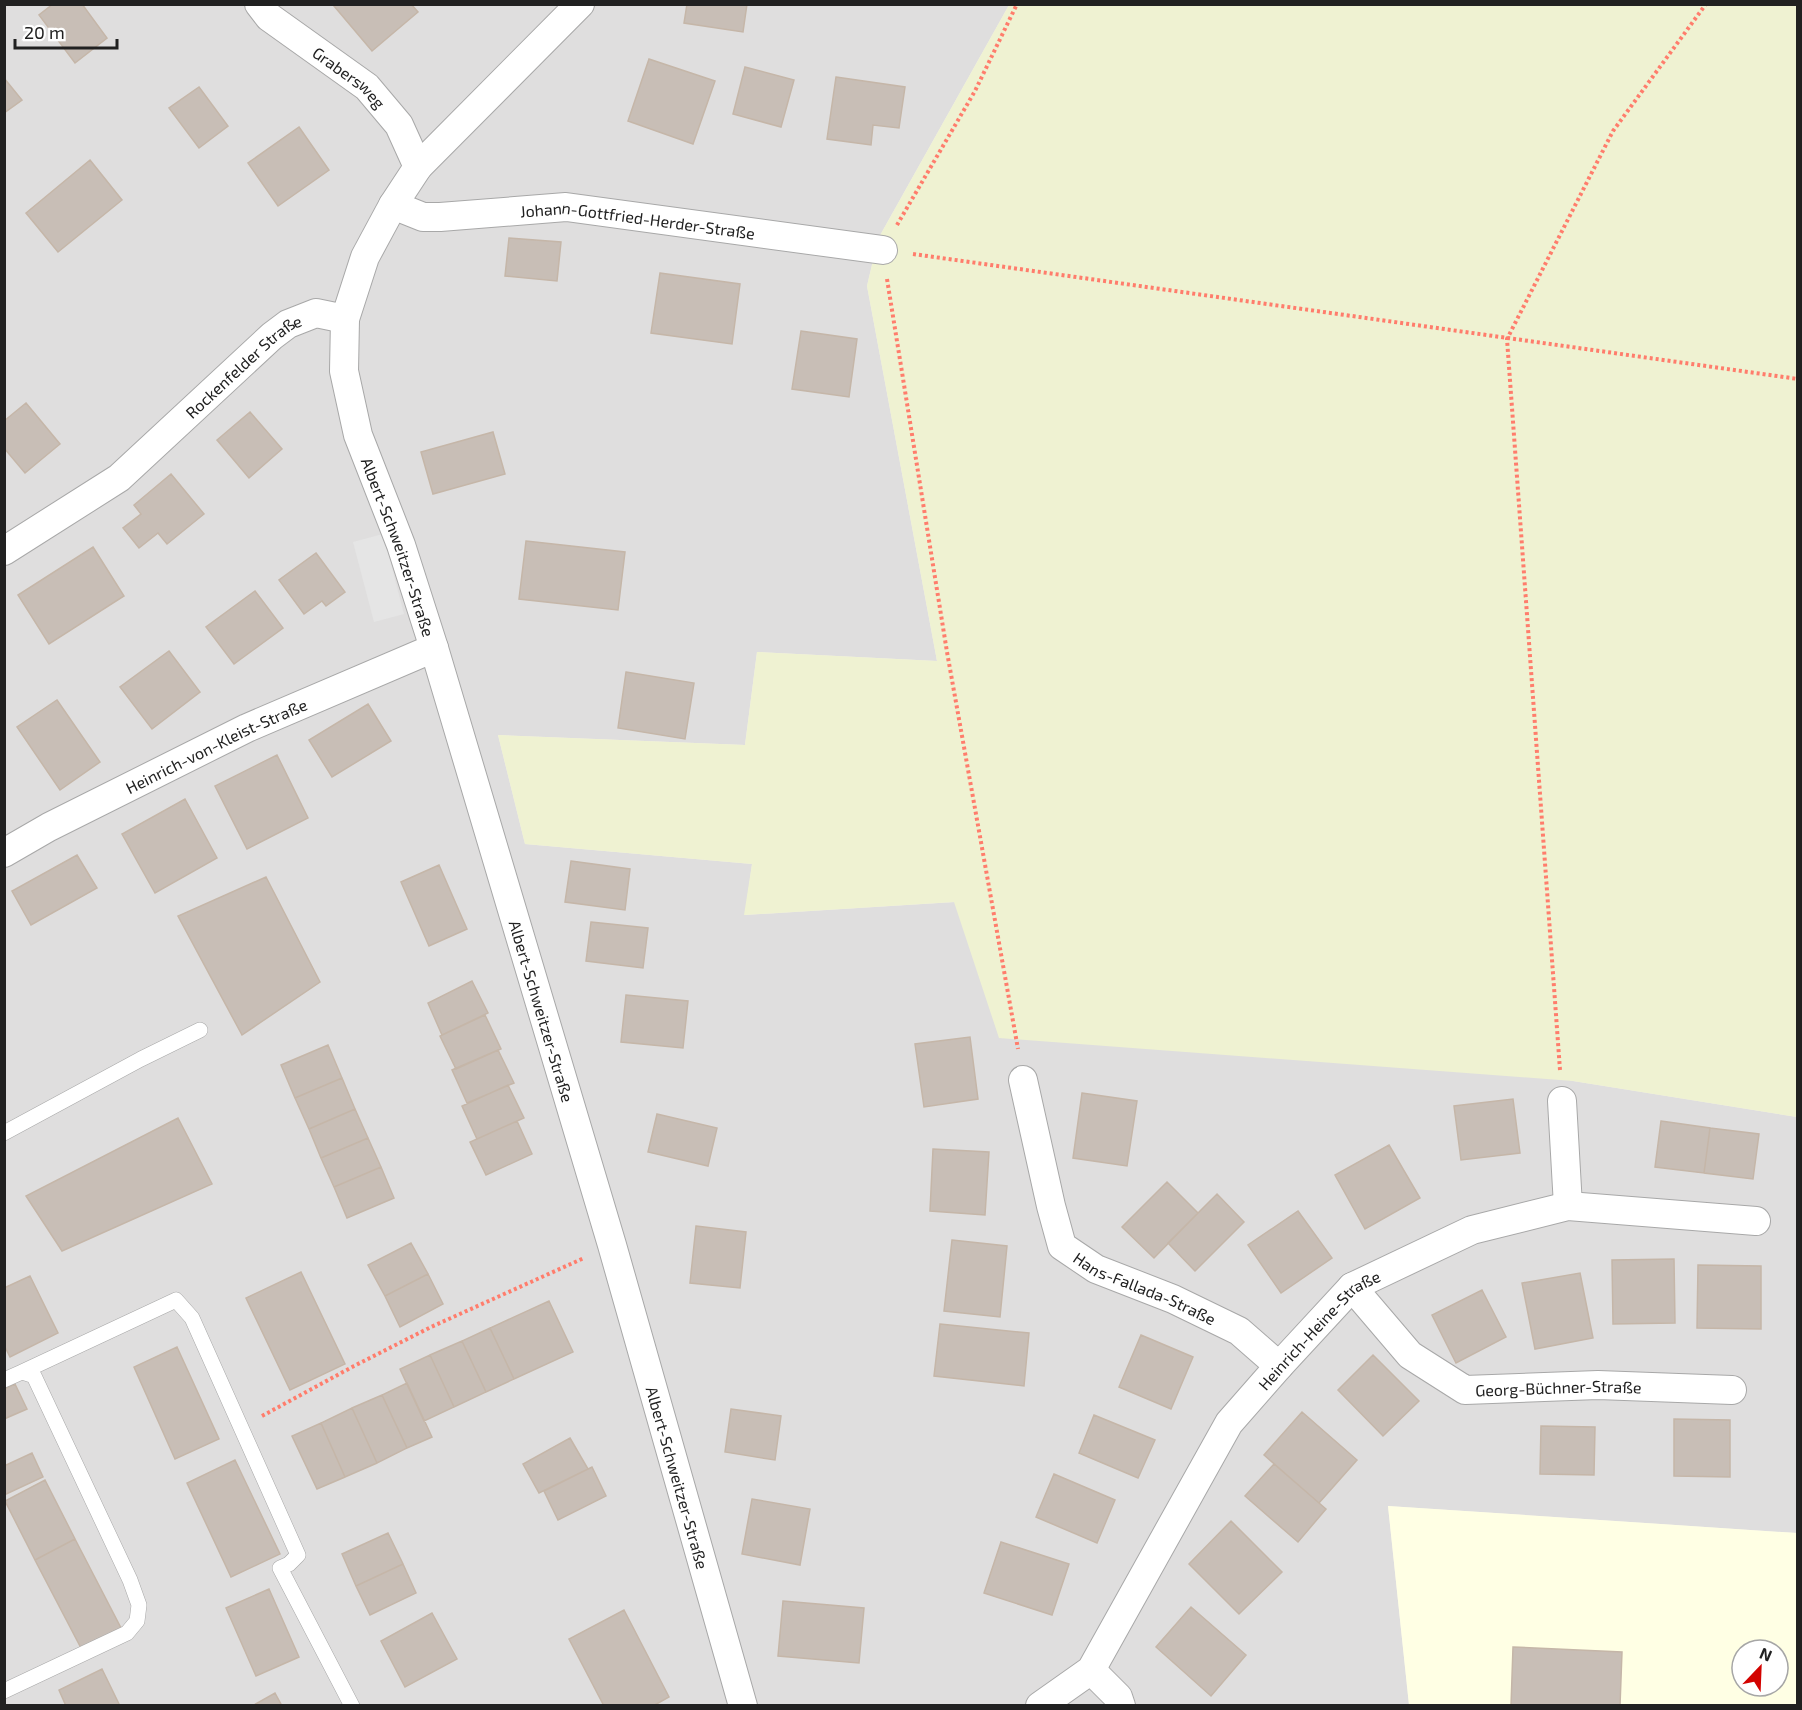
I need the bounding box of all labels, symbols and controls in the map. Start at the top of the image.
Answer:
scale bar [15,12,117,50]
text: 20 m [24,21,65,43]
street label: Grabersweg [309,42,390,112]
street label: Johann-Gottfried-Herder-Straße [519,197,756,242]
street label: Rockenfelder Straße [181,310,304,421]
street label: Albert-Schweitzer-Straße [358,454,439,639]
street label: Heinrich-von-Kleist-Straße [122,694,310,797]
street label: Albert-Schweitzer-Straße [506,918,578,1104]
street label: Hans-Fallada-Straße [1070,1247,1219,1328]
street label: Heinrich-Heine-Straße [1254,1266,1383,1393]
street label: Georg-Büchner-Straße [1475,1375,1642,1399]
street label: Albert-Schweitzer-Straße [643,1384,713,1571]
north arrow [1730,1638,1790,1698]
text: N [1757,1643,1775,1665]

